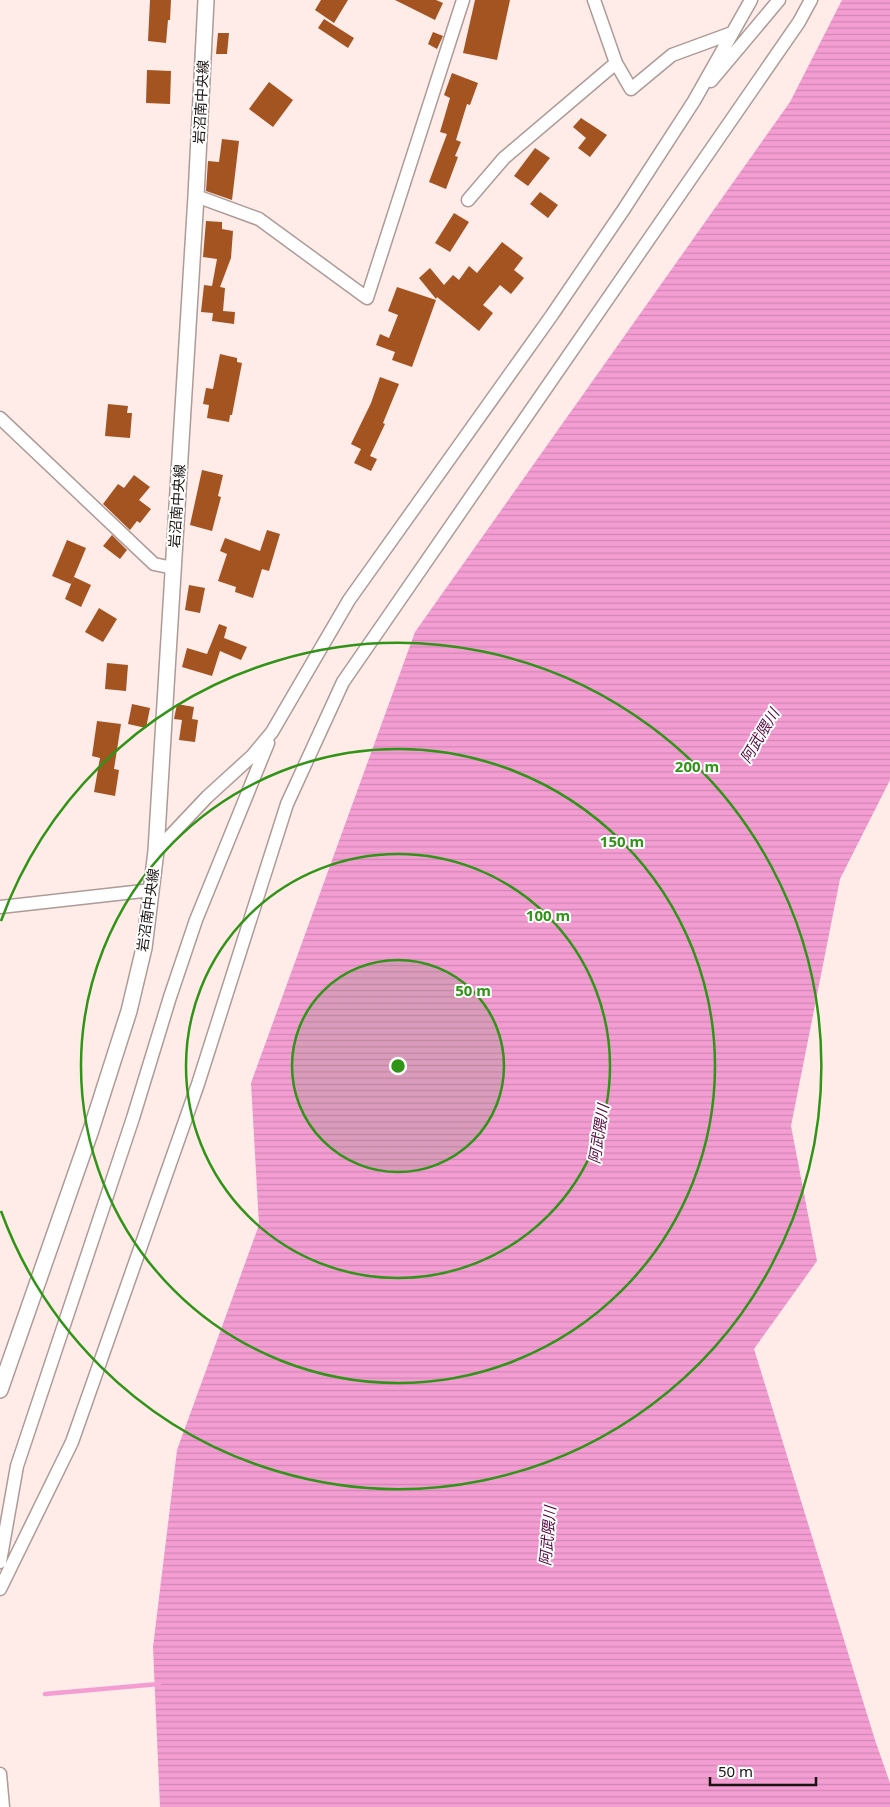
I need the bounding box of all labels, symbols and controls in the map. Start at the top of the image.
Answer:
street label: 岩沼南中央線 [189,60,212,144]
street label: 岩沼南中央線 [164,463,189,549]
water label: 阿武隈川 [735,703,784,766]
text: 200 m [675,756,719,776]
text: 150 m [600,831,644,851]
street label: 岩沼南中央線 [132,867,163,953]
text: 100 m [526,905,570,925]
text: 50 m [455,980,491,1000]
centre of rings [389,1057,407,1075]
water label: 阿武隈川 [583,1101,613,1165]
water label: 阿武隈川 [534,1503,560,1567]
scale bar [710,1754,816,1786]
text: 50 m [718,1761,753,1781]

